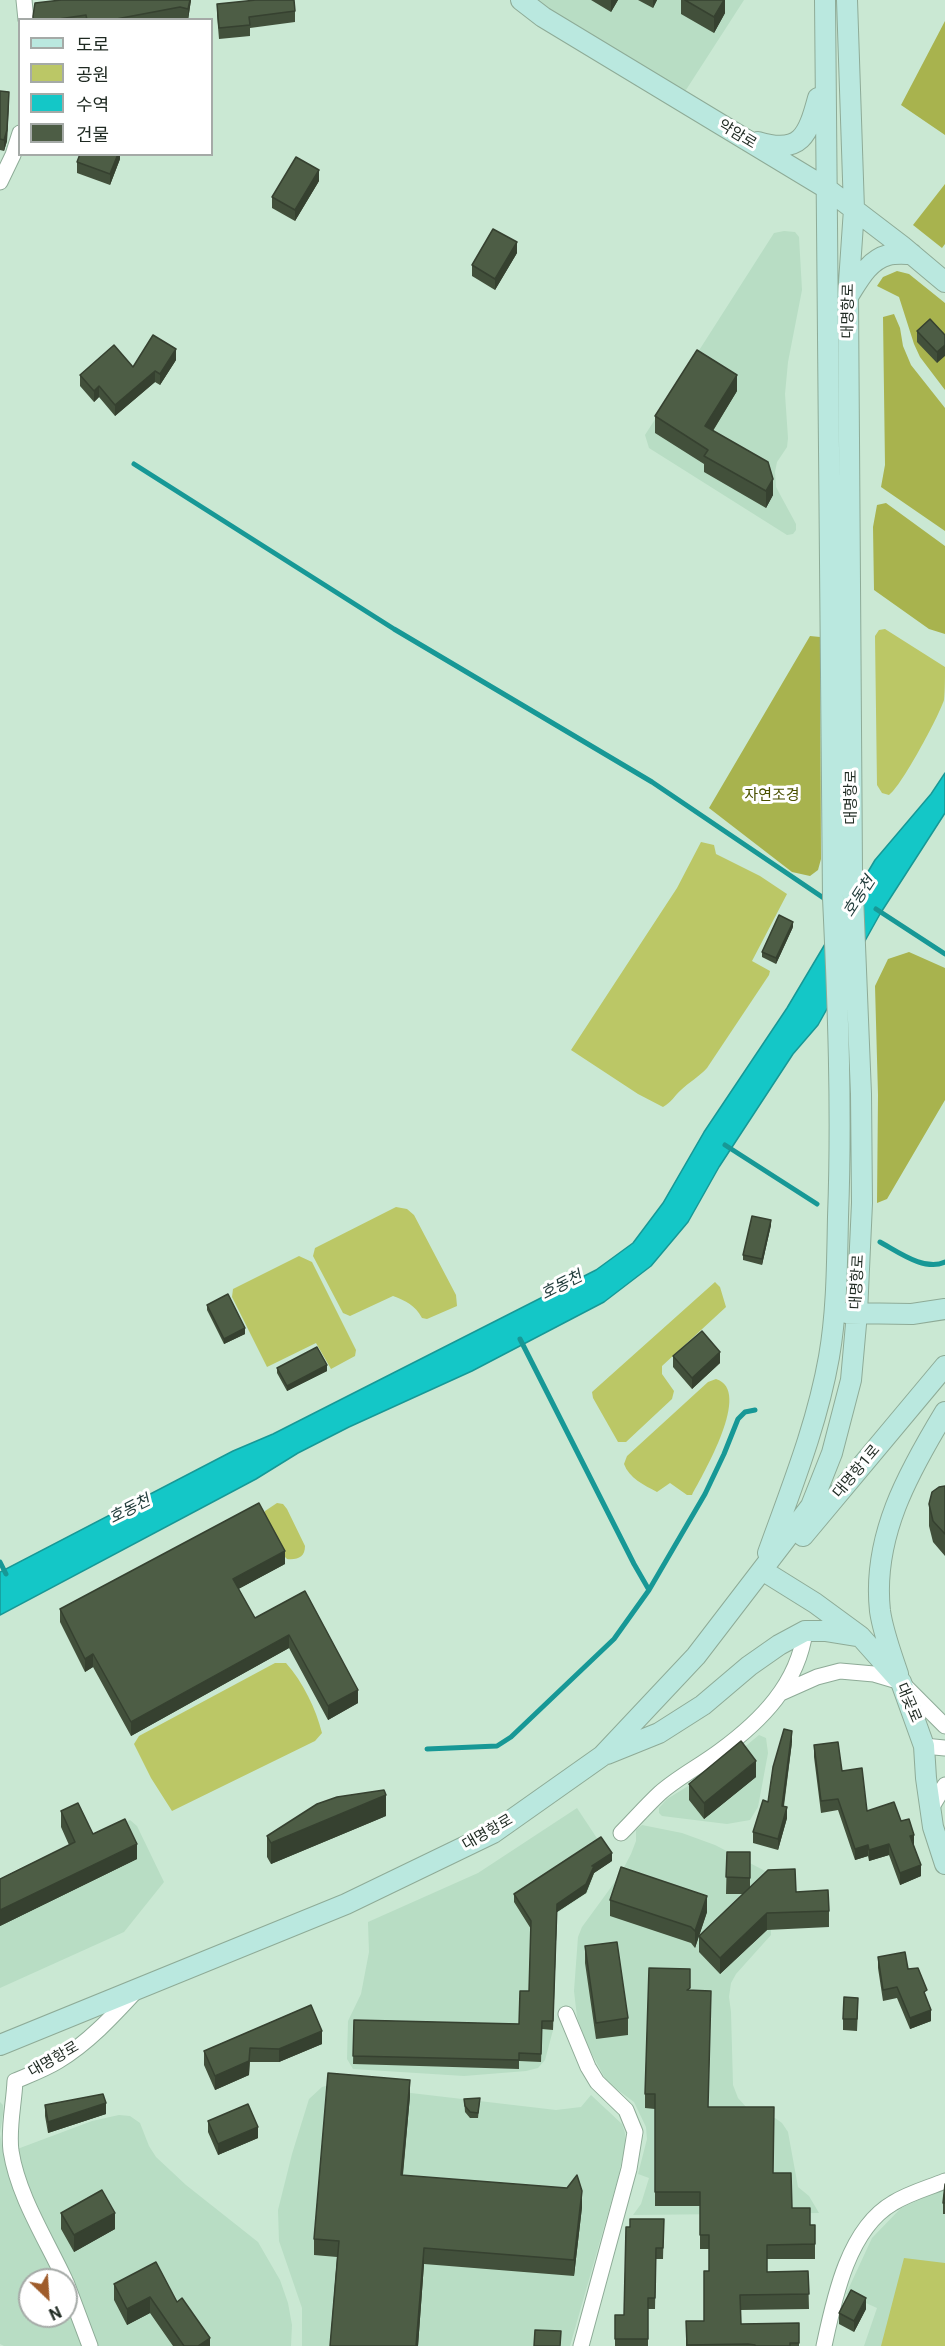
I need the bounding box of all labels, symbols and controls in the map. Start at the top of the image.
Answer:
legend [18,18,213,156]
text: 도로 [76,34,109,55]
text: 공원 [76,64,109,85]
text: 수역 [76,94,109,115]
street label: 약암로 [715,117,759,153]
text: 건물 [76,124,109,145]
street label: 대명항로 [840,283,858,339]
street label: 대명항로 [843,769,861,825]
park label: 자연조경 [744,787,800,805]
water label: 호동천 [840,873,880,921]
street label: 대명항로 [848,1254,868,1310]
water label: 호동천 [538,1267,586,1305]
street label: 대명항1로 [830,1442,884,1502]
water label: 호동천 [106,1491,154,1529]
street label: 대곶로 [892,1680,924,1726]
street label: 대명항로 [460,1811,516,1855]
street label: 대명항로 [26,2038,82,2082]
north arrow [18,2268,78,2328]
text: N [46,2302,64,2324]

